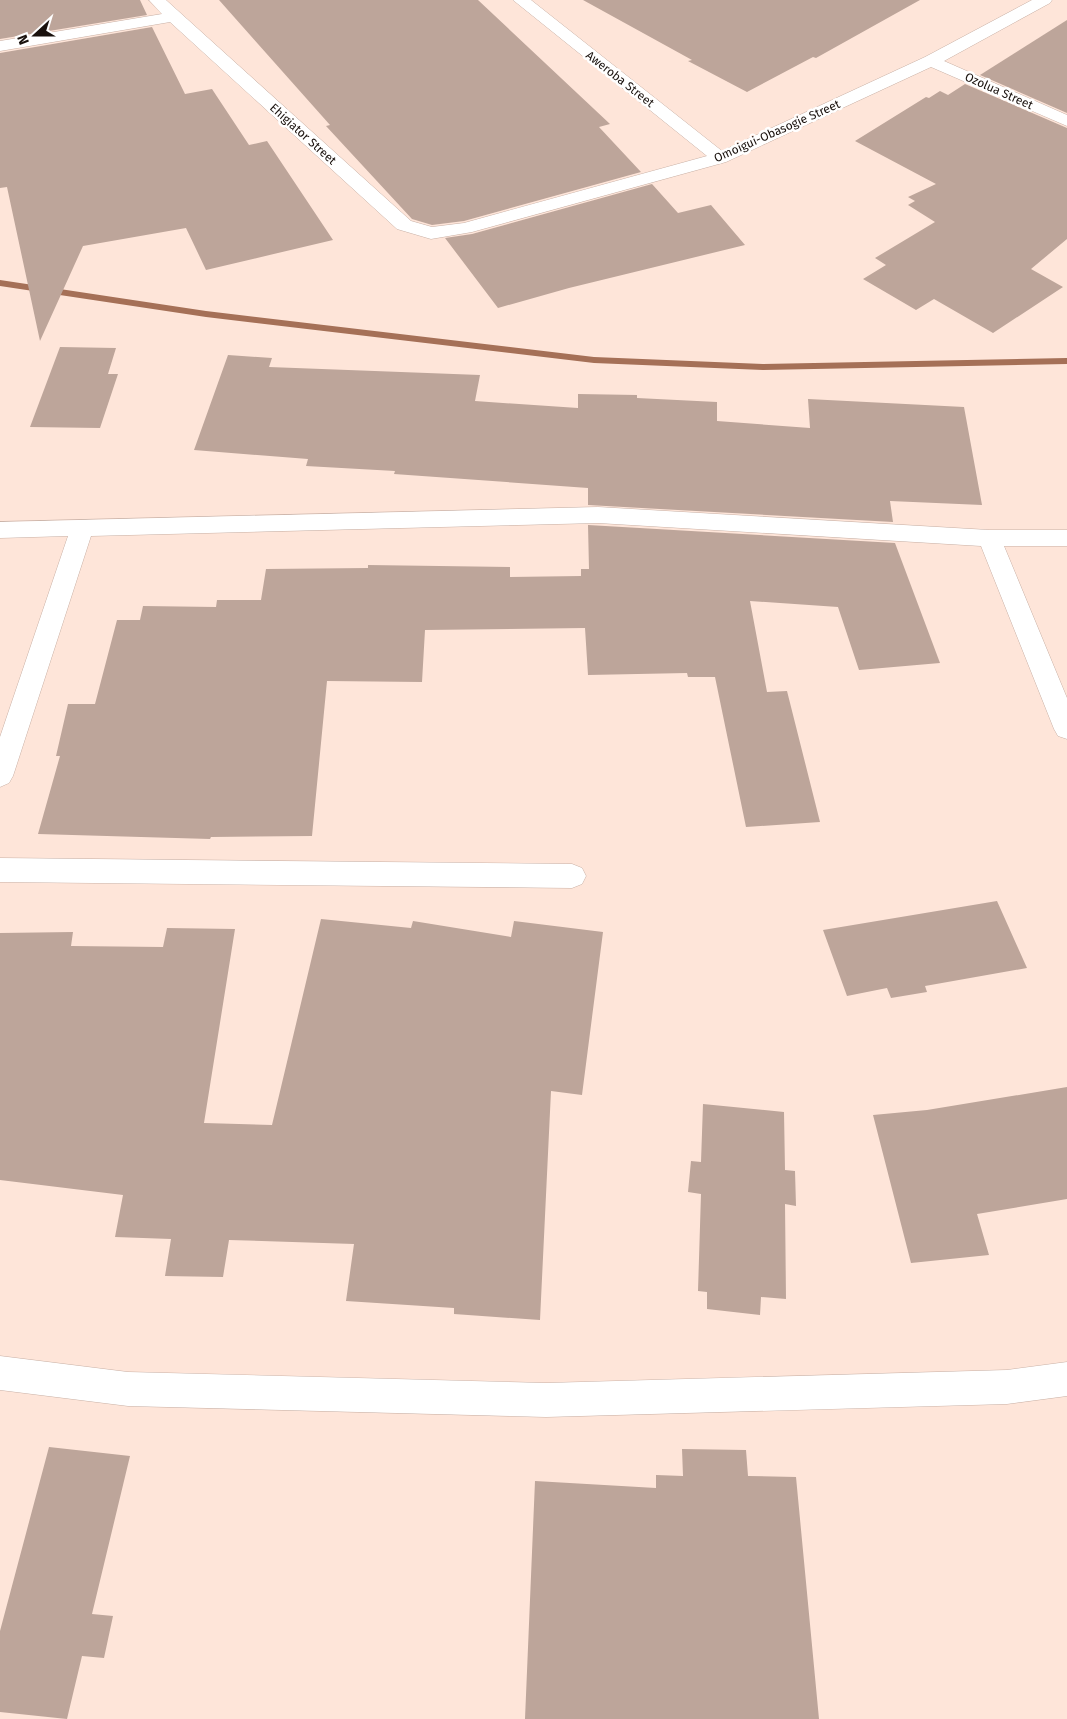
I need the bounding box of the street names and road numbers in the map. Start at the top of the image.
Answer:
street label: Aweroba Street [583,48,657,110]
street label: Ozolua Street [963,70,1036,113]
street label: Omoigui-Obasogie Street [712,97,843,165]
street label: Ehigiator Street [267,101,340,168]

